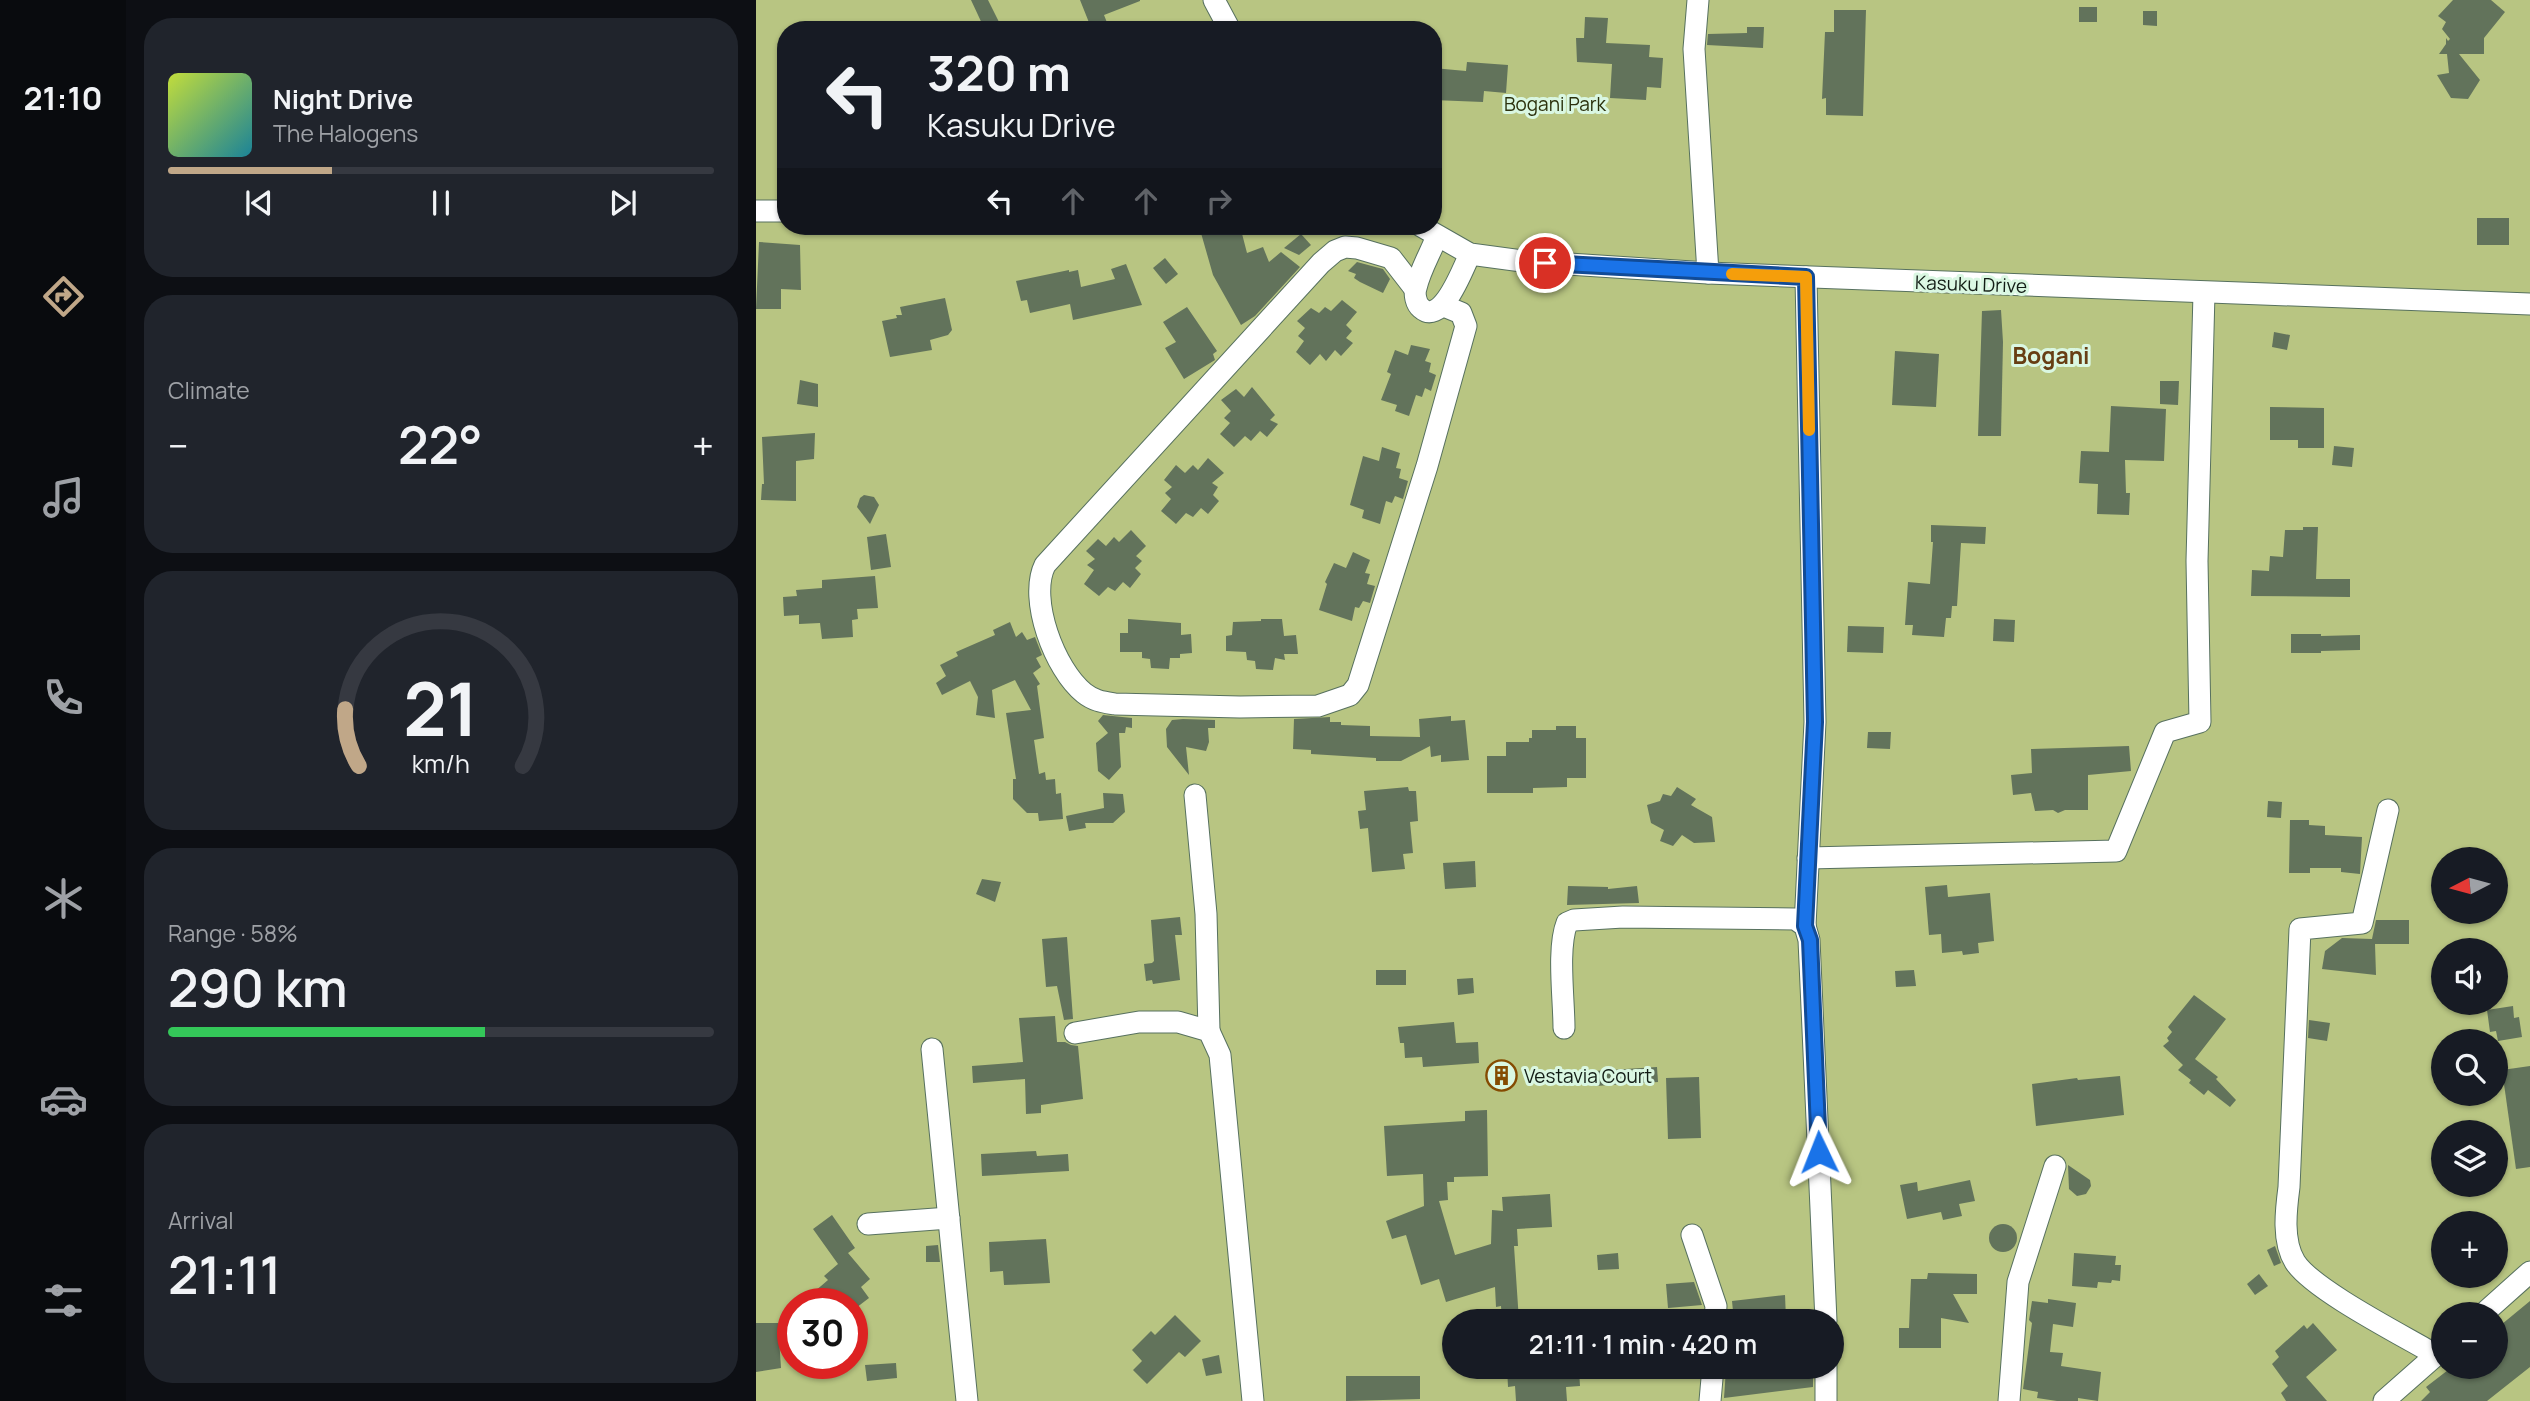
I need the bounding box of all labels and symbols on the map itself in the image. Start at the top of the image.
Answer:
park label: Bogani Park [1504,91,1607,117]
pin [1515,233,1575,293]
street label: Kasuku Drive [1915,269,2027,299]
district label: Bogani [2013,339,2089,371]
north arrow [2431,847,2508,924]
building icon: Vestavia Court [1484,1059,1518,1093]
place label: Vestavia Court [1524,1063,1652,1089]
position arrow [1782,1115,1856,1189]
speed limit sign: 30 [777,1288,868,1379]

